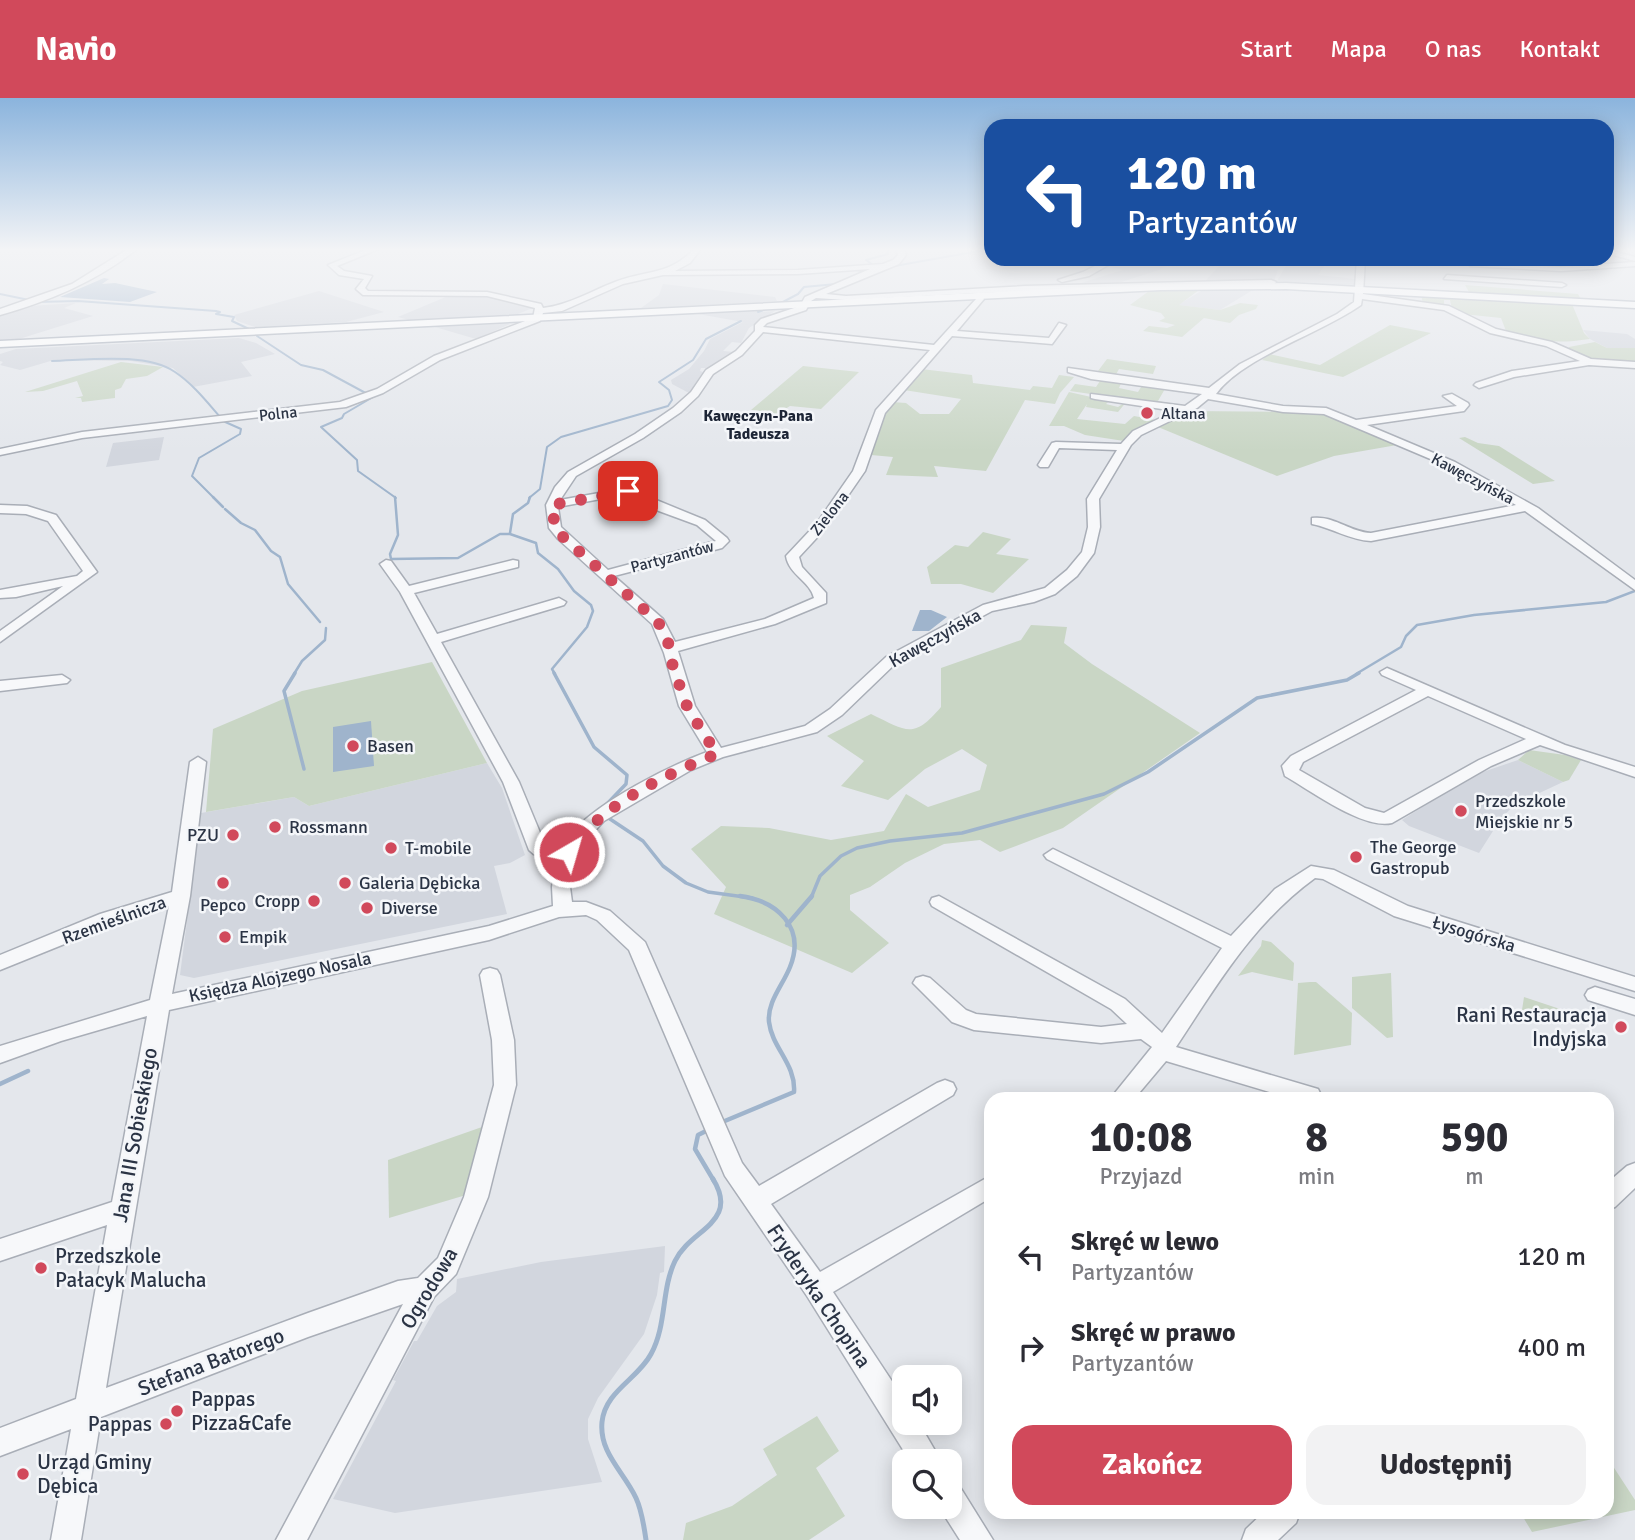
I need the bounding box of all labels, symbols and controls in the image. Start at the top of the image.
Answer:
text: Navio [35,29,117,70]
text: Start [1241,34,1292,64]
text: Mapa [1330,34,1387,64]
text: O nas [1425,34,1482,64]
text: Kontakt [1520,34,1600,64]
text: 120 m [1127,143,1257,203]
icon: left [1012,147,1103,238]
text: Partyzantów [1127,203,1298,242]
street label: Polna [258,402,298,426]
place label: Altana [1161,404,1206,424]
marker: Altana [1139,405,1155,421]
district label: Kawęczyn-Pana Tadeusza [703,406,813,444]
street label: Kawęczyńska [1428,449,1517,509]
pin [598,461,658,521]
icon: arrive [609,472,647,510]
street label: Zielona [806,487,853,540]
street label: Partyzantów [628,536,716,578]
street label: Kawęczyńska [885,604,985,672]
place label: Basen [367,735,414,757]
marker: Basen [345,738,361,754]
place label: Przedszkole Miejskie nr 5 [1475,790,1573,833]
marker: Przedszkole Miejskie nr 5 [1453,803,1469,819]
position arrow [532,815,606,889]
place label: Rossmann [289,816,368,838]
marker: Rossmann [267,819,283,835]
place label: PZU [187,824,219,846]
marker: PZU [225,827,241,843]
place label: The George Gastropub [1370,836,1457,879]
place label: T-mobile [405,837,471,859]
marker: T-mobile [383,840,399,856]
marker: The George Gastropub [1348,849,1364,865]
place label: Galeria Dębicka [359,872,480,894]
marker: Pepco [215,875,231,891]
marker: Galeria Dębicka [337,875,353,891]
place label: Cropp [254,890,300,912]
street label: Rzemieślnicza [59,891,169,949]
marker: Cropp [306,893,322,909]
place label: Pepco [200,894,246,916]
place label: Diverse [381,897,438,919]
marker: Diverse [359,900,375,916]
street label: Łysogórska [1430,911,1518,957]
place label: Empik [239,926,287,948]
marker: Empik [217,929,233,945]
street label: Księdza Alojzego Nosala [187,947,373,1007]
place label: Rani Restauracja Indyjska [1456,1002,1607,1052]
marker: Rani Restauracja Indyjska [1613,1019,1629,1035]
street label: Jana III Sobieskiego [107,1046,163,1224]
text: 10:08 [1089,1112,1193,1163]
text: 8 [1305,1112,1328,1163]
text: 590 [1440,1112,1509,1163]
text: Przyjazd [1099,1162,1182,1191]
text: min [1298,1162,1335,1191]
text: m [1465,1162,1484,1191]
street label: Fryderyka Chopina [761,1219,877,1373]
text: Skręć w lewo [1071,1226,1219,1258]
icon: left [1012,1238,1050,1276]
text: 120 m [1517,1241,1586,1273]
street label: Ogrodowa [395,1242,463,1334]
place label: Przedszkole Pałacyk Malucha [55,1243,207,1293]
text: Partyzantów [1071,1258,1194,1287]
marker: Przedszkole Pałacyk Malucha [33,1260,49,1276]
text: Skręć w prawo [1071,1317,1236,1349]
street label: Stefana Batorego [134,1322,288,1402]
icon: right [1012,1329,1050,1367]
text: 400 m [1517,1332,1586,1364]
text: Partyzantów [1071,1349,1194,1378]
map controls [892,1365,962,1519]
button: sound [892,1365,962,1435]
place label: Pappas Pizza&Cafe [191,1386,292,1436]
marker: Pappas Pizza&Cafe [169,1403,185,1419]
place label: Pappas [88,1411,152,1437]
marker: Pappas [158,1416,174,1432]
button: Zakończ [1012,1425,1292,1505]
button: Udostępnij [1306,1425,1586,1505]
place label: Urząd Gminy Dębica [37,1449,152,1499]
button: search [892,1449,962,1519]
marker: Urząd Gminy Dębica [15,1466,31,1482]

